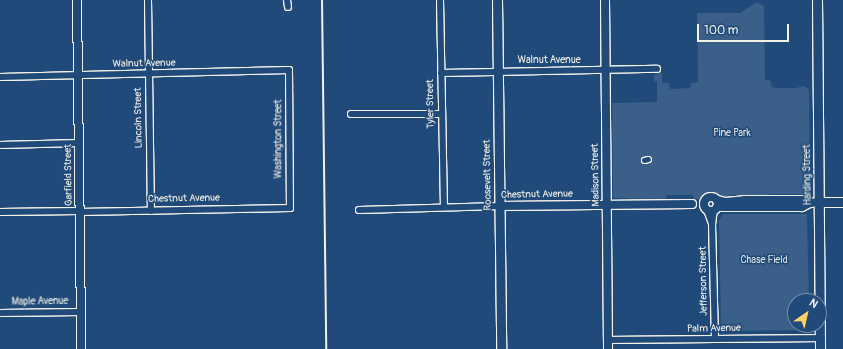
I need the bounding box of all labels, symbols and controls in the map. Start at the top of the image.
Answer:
scale bar [699,16,791,42]
text: 100 m [704,23,738,38]
street label: Walnut Avenue [517,55,581,67]
street label: Walnut Avenue [112,57,176,71]
street label: Tyler Street [425,79,437,129]
street label: Lincoln Street [132,88,146,148]
street label: Washington Street [273,99,285,179]
park label: Pine Park [713,128,751,140]
street label: Roosevelt Street [481,139,495,211]
street label: Madison Street [589,143,603,207]
street label: Garfield Street [62,144,76,206]
street label: Harding Street [801,144,815,206]
street label: Chestnut Avenue [501,188,573,202]
street label: Chestnut Avenue [148,192,220,206]
street label: Jefferson Street [697,246,711,316]
park label: Chase Field [740,255,788,267]
north arrow [787,293,827,333]
street label: Maple Avenue [12,296,68,308]
text: N [807,296,820,311]
street label: Palm Avenue [687,323,741,335]

